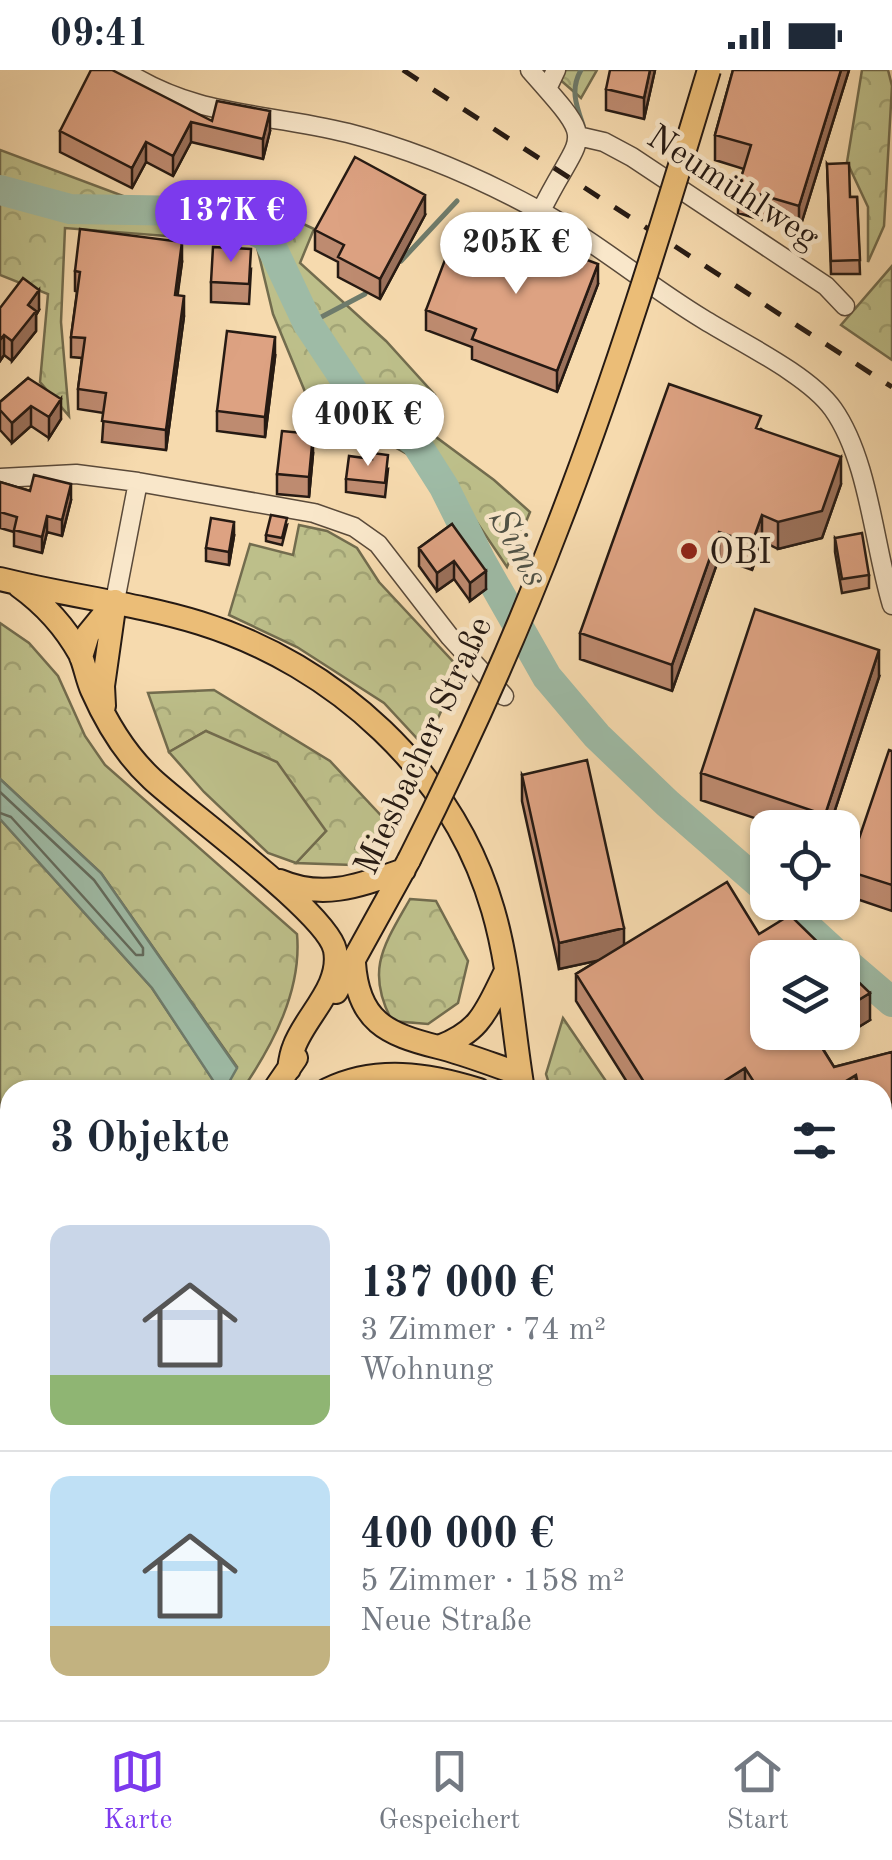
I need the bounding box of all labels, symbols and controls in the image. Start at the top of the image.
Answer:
text: 09:41 [50,16,149,54]
street label: Neumühlweg [640,120,825,257]
pin: 137K € [150,180,312,265]
text: 137K € [177,196,285,228]
pin: 205K € [435,212,597,297]
text: 205K € [462,228,570,260]
pin: 400K € [287,384,449,469]
text: 400K € [314,400,422,432]
water label: Sims [481,503,554,594]
place label: OBI [709,536,771,571]
marker: OBI [678,540,700,562]
street label: Miesbacher Straße [349,612,499,880]
map controls [750,810,860,1050]
button: locate [750,810,860,920]
button: layers [750,940,860,1050]
icon: filters [787,1113,842,1168]
text: 3 Objekte [50,1119,230,1161]
text: 137 000 € [360,1264,554,1306]
icon: home [130,1265,250,1385]
text: 3 Zimmer · 74 m² [360,1315,606,1347]
text: Wohnung [360,1355,493,1387]
text: 400 000 € [360,1515,554,1557]
icon: home [130,1516,250,1636]
text: 5 Zimmer · 158 m² [360,1566,625,1598]
text: Neue Straße [360,1606,532,1638]
tab: Karte [103,1744,172,1839]
tab: Gespeichert [379,1744,520,1839]
tab: Start [727,1744,789,1839]

